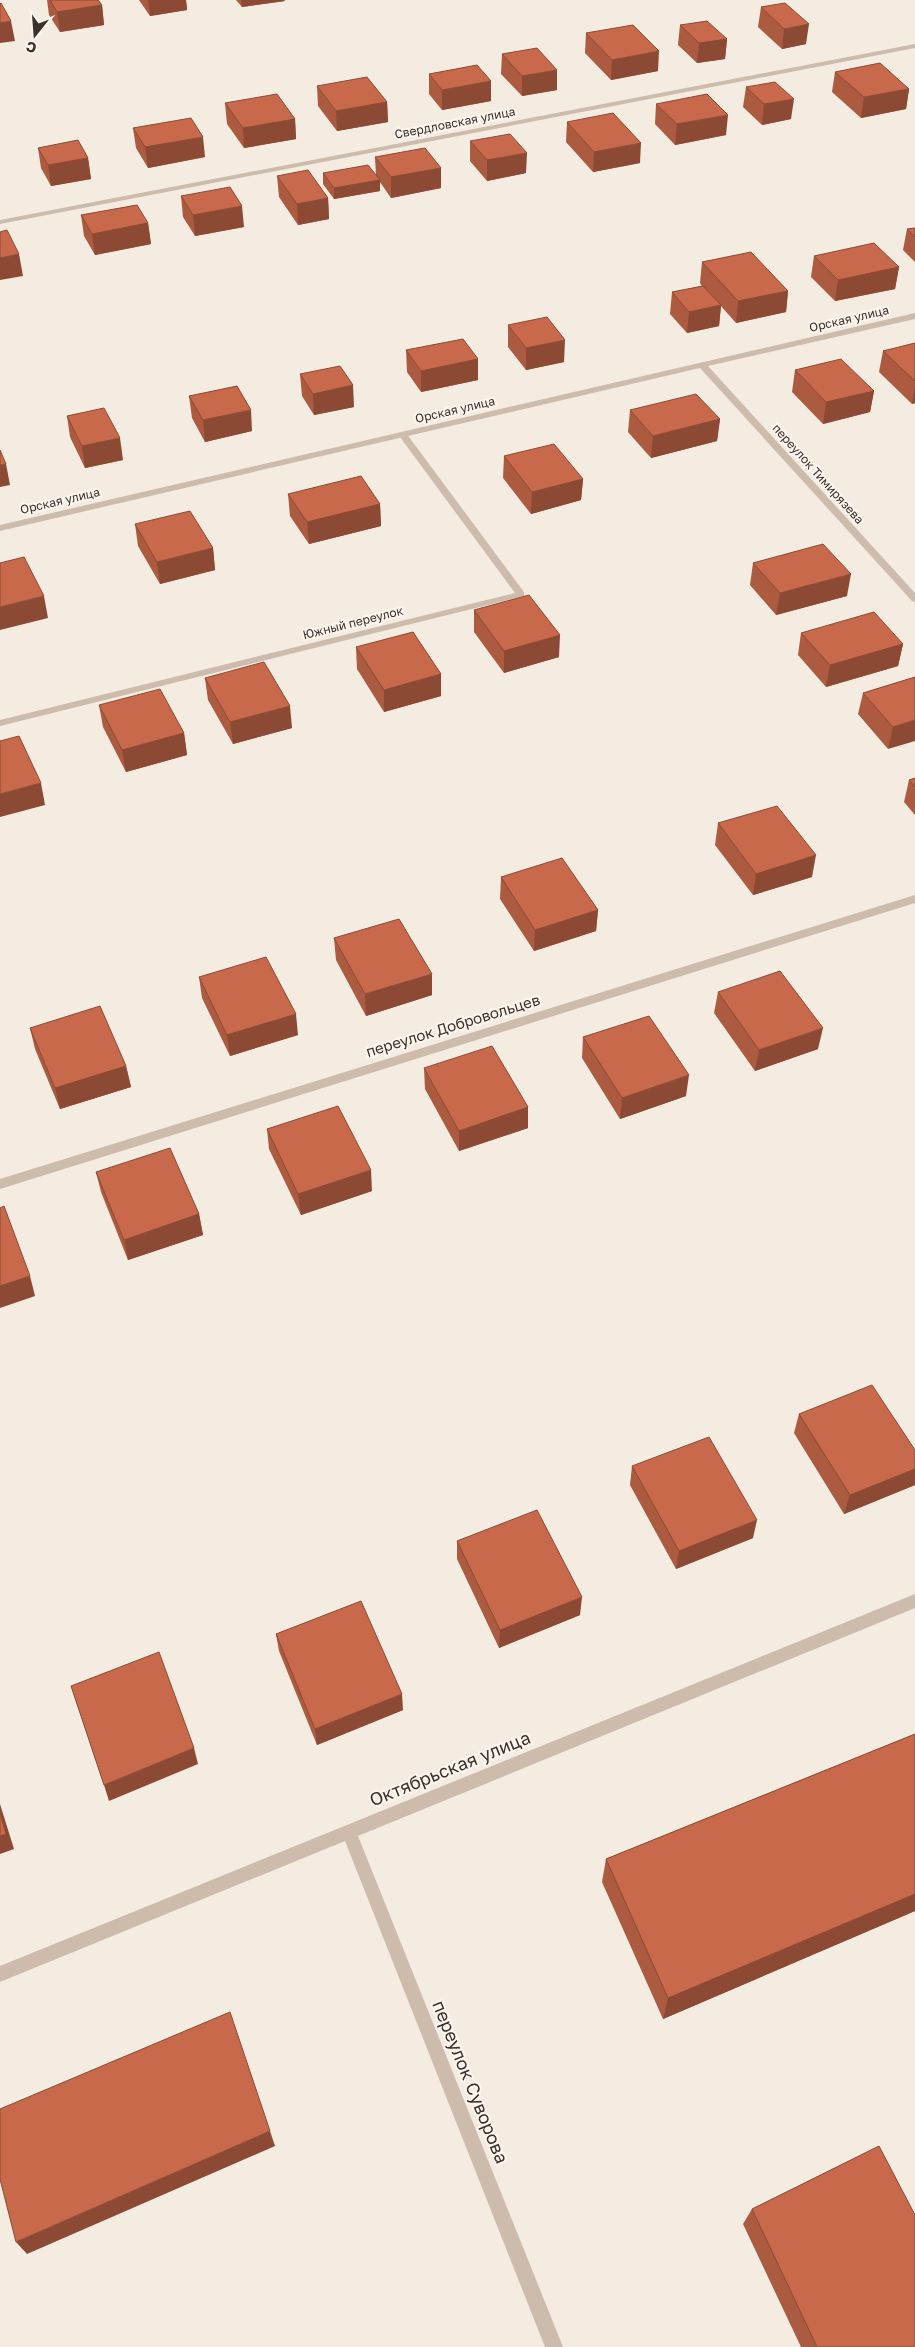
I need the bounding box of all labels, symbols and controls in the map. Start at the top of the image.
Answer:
north arrow [10,10,60,60]
text: С [24,38,38,57]
street label: Свердловская улица [393,103,517,142]
street label: Орская улица [808,302,890,335]
street label: Орская улица [414,393,496,426]
street label: переулок Тимирязева [769,421,867,527]
street label: Орская улица [19,484,101,517]
street label: Южный переулок [301,603,405,642]
street label: переулок Добровольцев [364,990,542,1060]
street label: Октябрьская улица [366,1726,533,1810]
street label: переулок Суворова [428,1997,514,2166]

